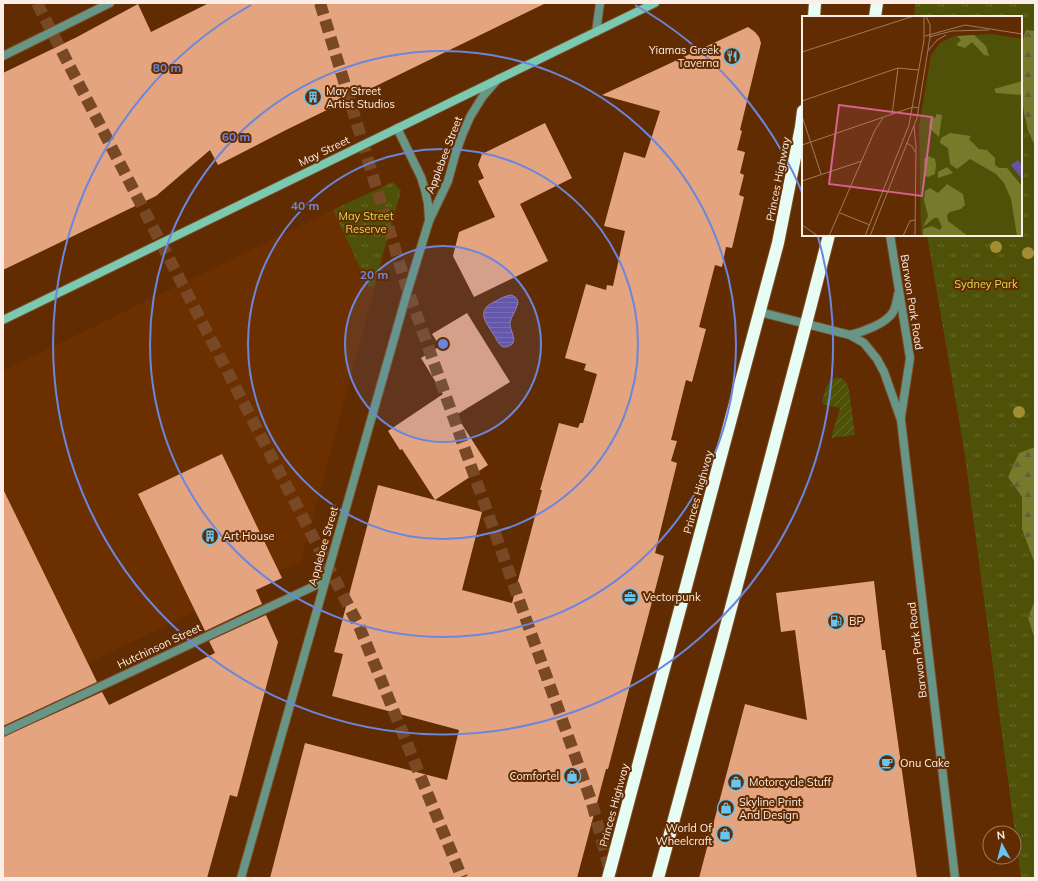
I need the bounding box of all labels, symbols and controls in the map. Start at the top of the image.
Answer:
inset map [802,16,1022,236]
place label: Yiamas Greek Taverna [648,43,719,70]
restaurant icon: Yiamas Greek Taverna [722,46,742,66]
text: 80 m [153,60,181,75]
place label: May Street Artist Studios [326,84,395,111]
building icon: May Street Artist Studios [303,87,323,107]
street label: Applebee Street [423,114,465,196]
text: 60 m [222,129,250,144]
street label: May Street [296,133,352,169]
street label: Princes Highway [763,135,793,222]
text: 40 m [291,198,319,213]
park label: May Street Reserve [338,209,394,236]
street label: Barwon Park Road [898,253,926,351]
text: 20 m [360,267,388,282]
park label: Sydney Park [954,277,1018,291]
centre of rings [436,337,450,351]
street label: Princes Highway [680,449,716,535]
street label: Applebee Street [305,505,341,587]
building icon: Art House [200,526,220,546]
place label: Art House [223,529,275,543]
office icon: Vectorpunk [620,587,640,607]
place label: Vectorpunk [643,590,701,604]
street label: Barwon Park Road [904,601,930,699]
fuel station icon: BP [826,611,846,631]
place label: BP [849,614,864,628]
street label: Hutchinson Street [115,620,203,672]
cafe icon: Onu Cake [877,753,897,773]
place label: Onu Cake [900,756,950,770]
street label: Princes Highway [596,762,632,848]
shop icon: Comfortel [562,766,582,786]
place label: Comfortel [509,769,559,783]
shop icon: Motorcycle Stuff [726,772,746,792]
place label: Motorcycle Stuff [749,775,831,789]
place label: Skyline Print And Design [739,795,802,822]
shop icon: Skyline Print And Design [716,798,736,818]
place label: World Of Wheelcraft [655,821,712,848]
shop icon: World Of Wheelcraft [715,824,735,844]
north arrow [982,825,1022,865]
text: N [996,828,1006,843]

